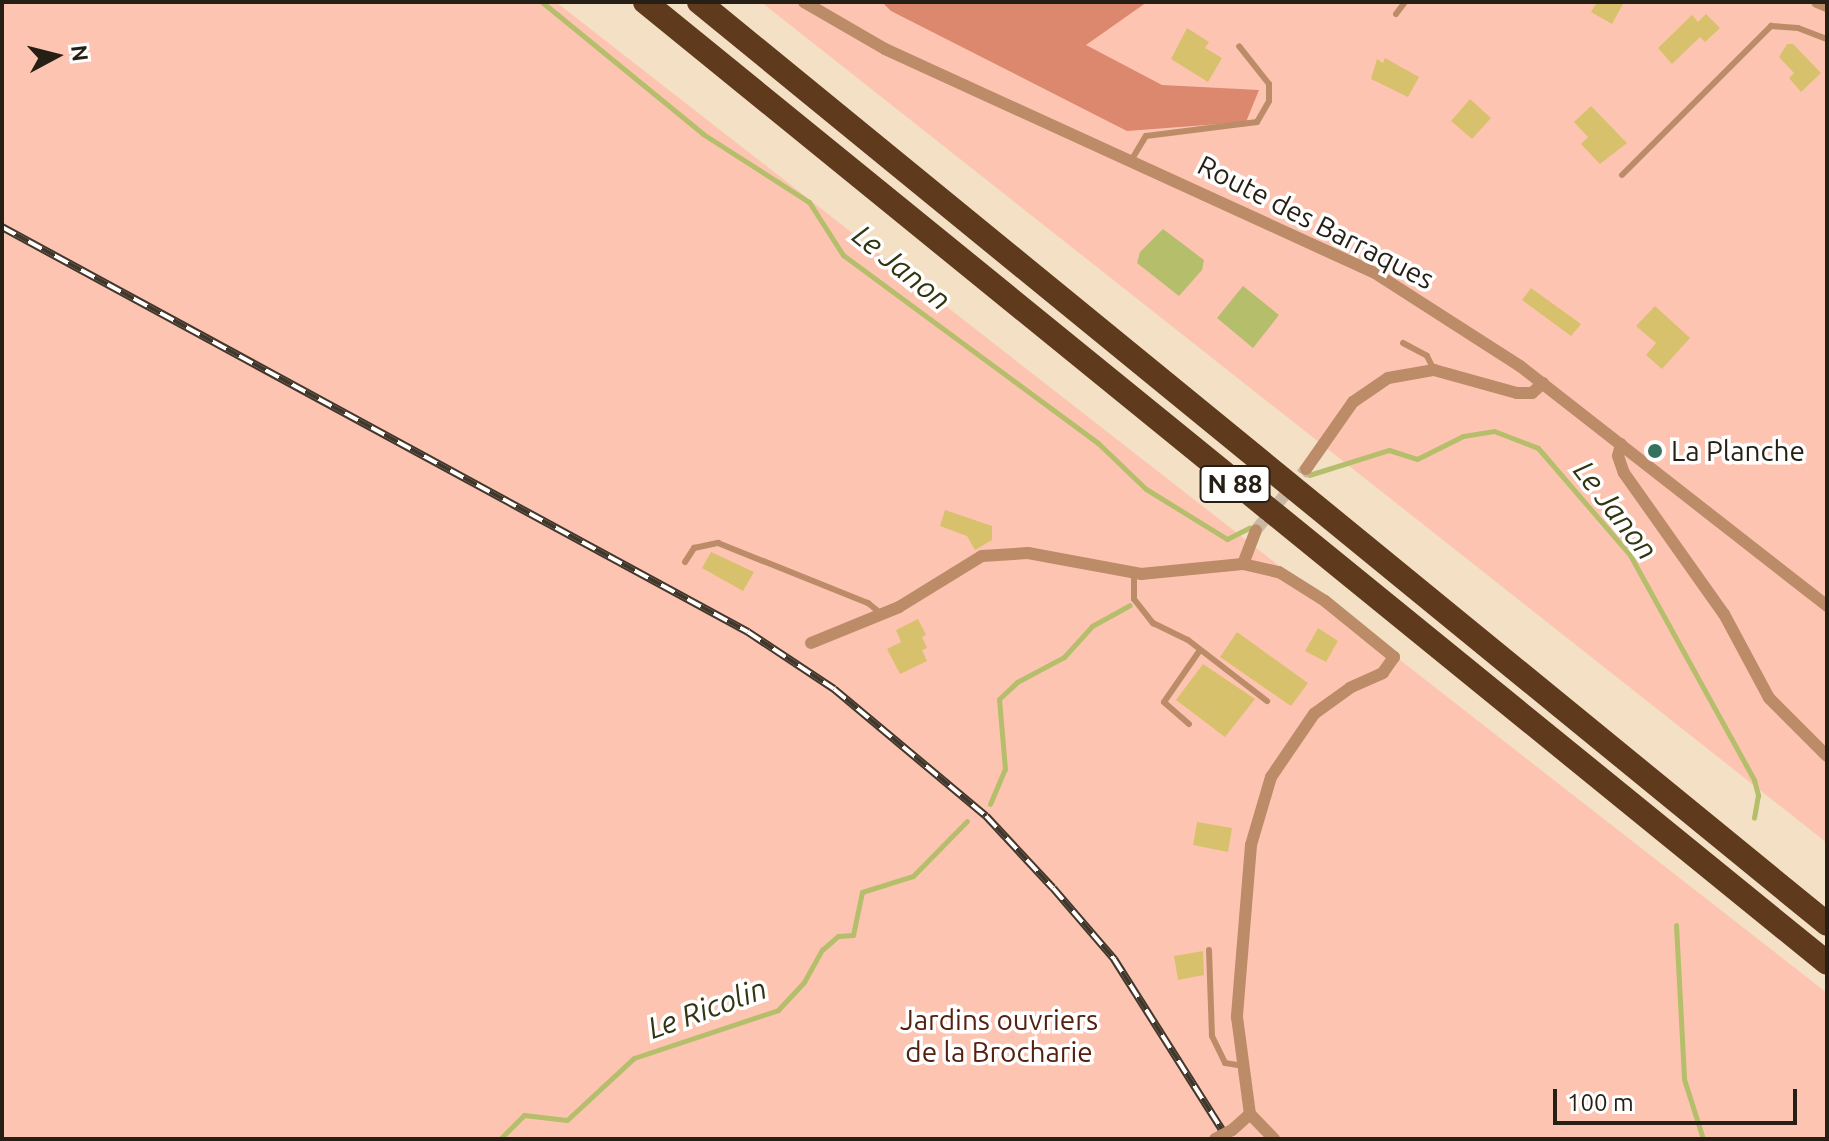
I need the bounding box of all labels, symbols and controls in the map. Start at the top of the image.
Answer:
north arrow [16,16,96,96]
text: N [67,43,94,63]
street label: Route des Barraques [1192,148,1440,296]
water label: Le Janon [846,217,958,317]
place label: La Planche [1671,434,1805,468]
marker: La Planche [1646,442,1664,460]
water label: Le Janon [1566,453,1666,567]
road number: N 88 [1199,462,1271,506]
water label: Le Ricolin [643,970,771,1046]
park label: Jardins ouvriers de la Brocharie [900,1003,1098,1069]
scale bar [1557,1073,1801,1123]
text: 100 m [1567,1089,1634,1116]

